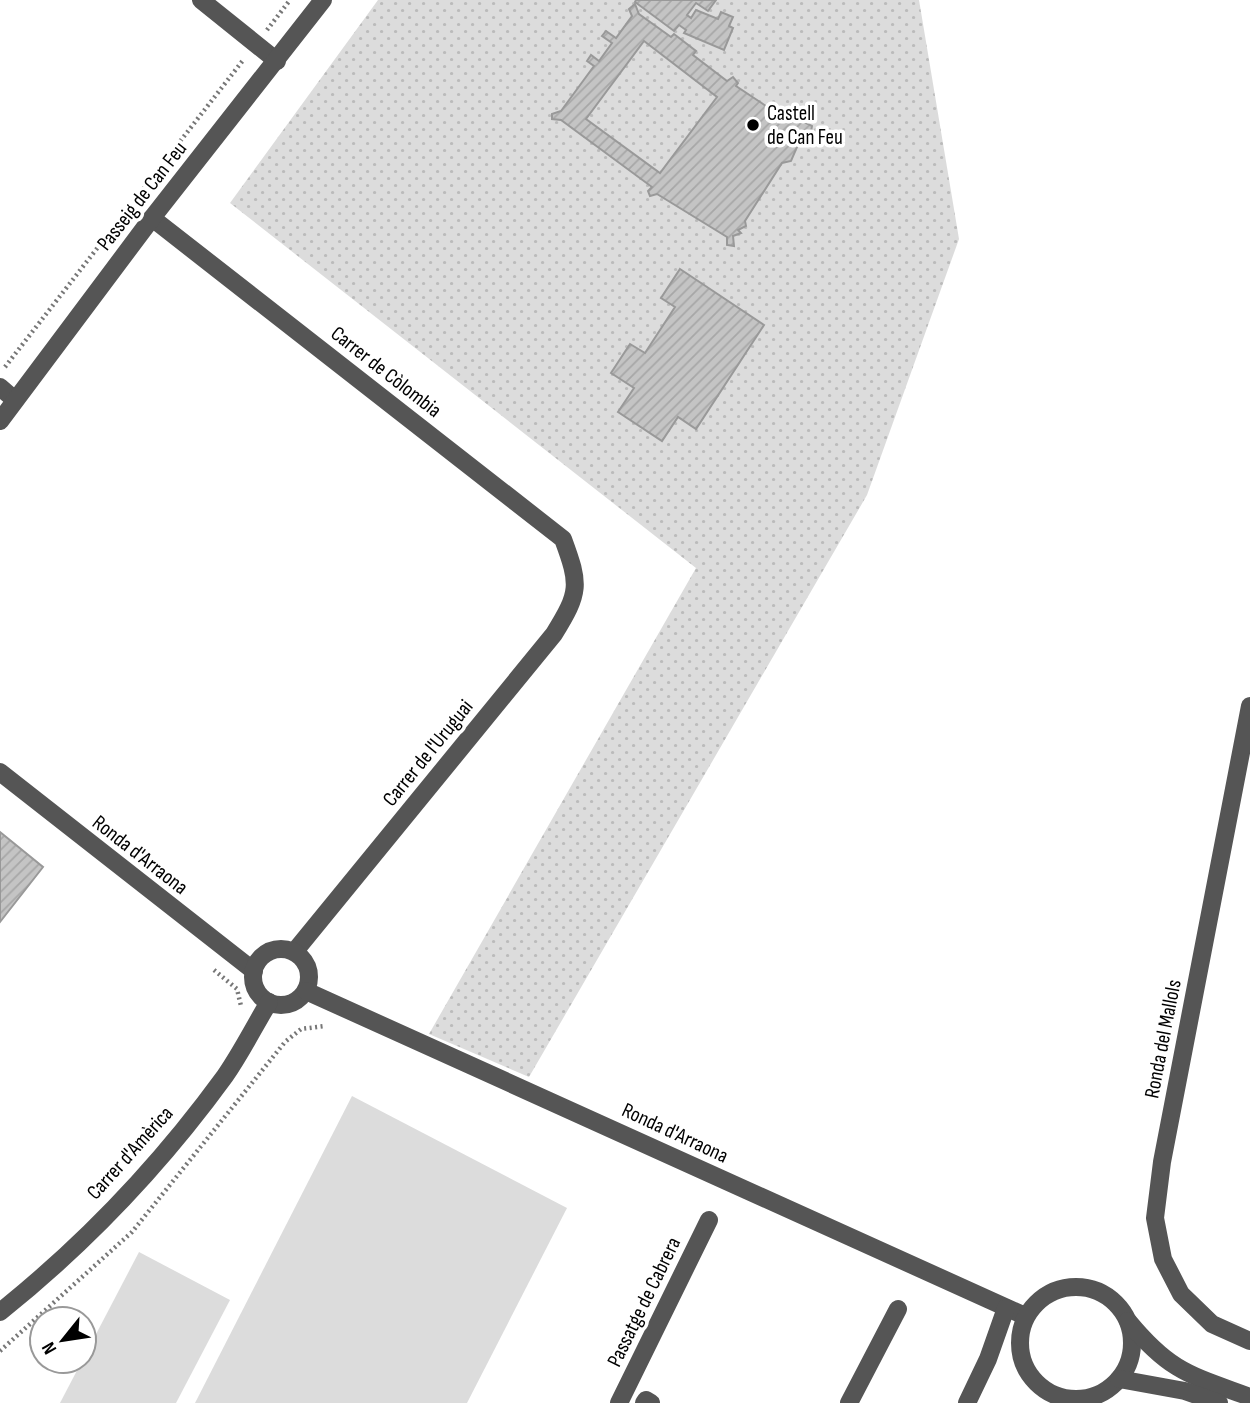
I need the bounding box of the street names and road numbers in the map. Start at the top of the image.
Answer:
street label: Passeig de Can Feu [92,137,192,255]
street label: Carrer de Còlombia [326,321,446,423]
street label: Carrer de l'Uruguai [378,695,478,811]
street label: Ronda d'Arraona [87,810,193,900]
street label: Ronda del Mallols [1139,978,1187,1100]
street label: Ronda d'Arraona [618,1098,732,1168]
street label: Carrer d'Amèrica [82,1101,178,1205]
street label: Passatge de Cabrera [602,1233,686,1371]

